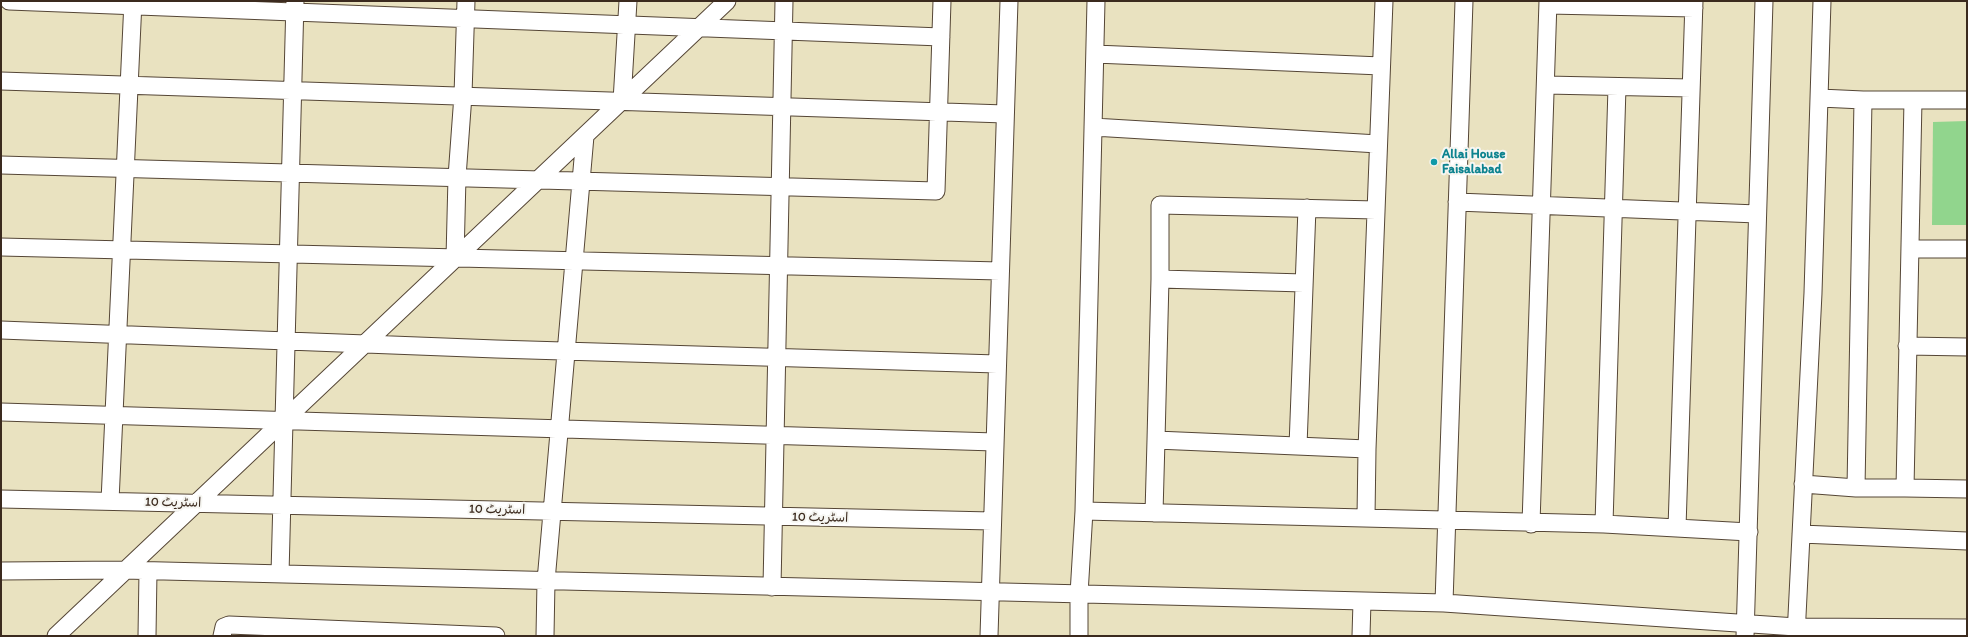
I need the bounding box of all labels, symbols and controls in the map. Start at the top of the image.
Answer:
place label: Allai House Faisalabad [1442,147,1506,178]
marker: Allai House Faisalabad [1429,157,1439,167]
street label: اسٹریٹ 10 [145,495,201,511]
street label: اسٹریٹ 10 [469,502,525,518]
street label: اسٹریٹ 10 [792,510,848,526]

